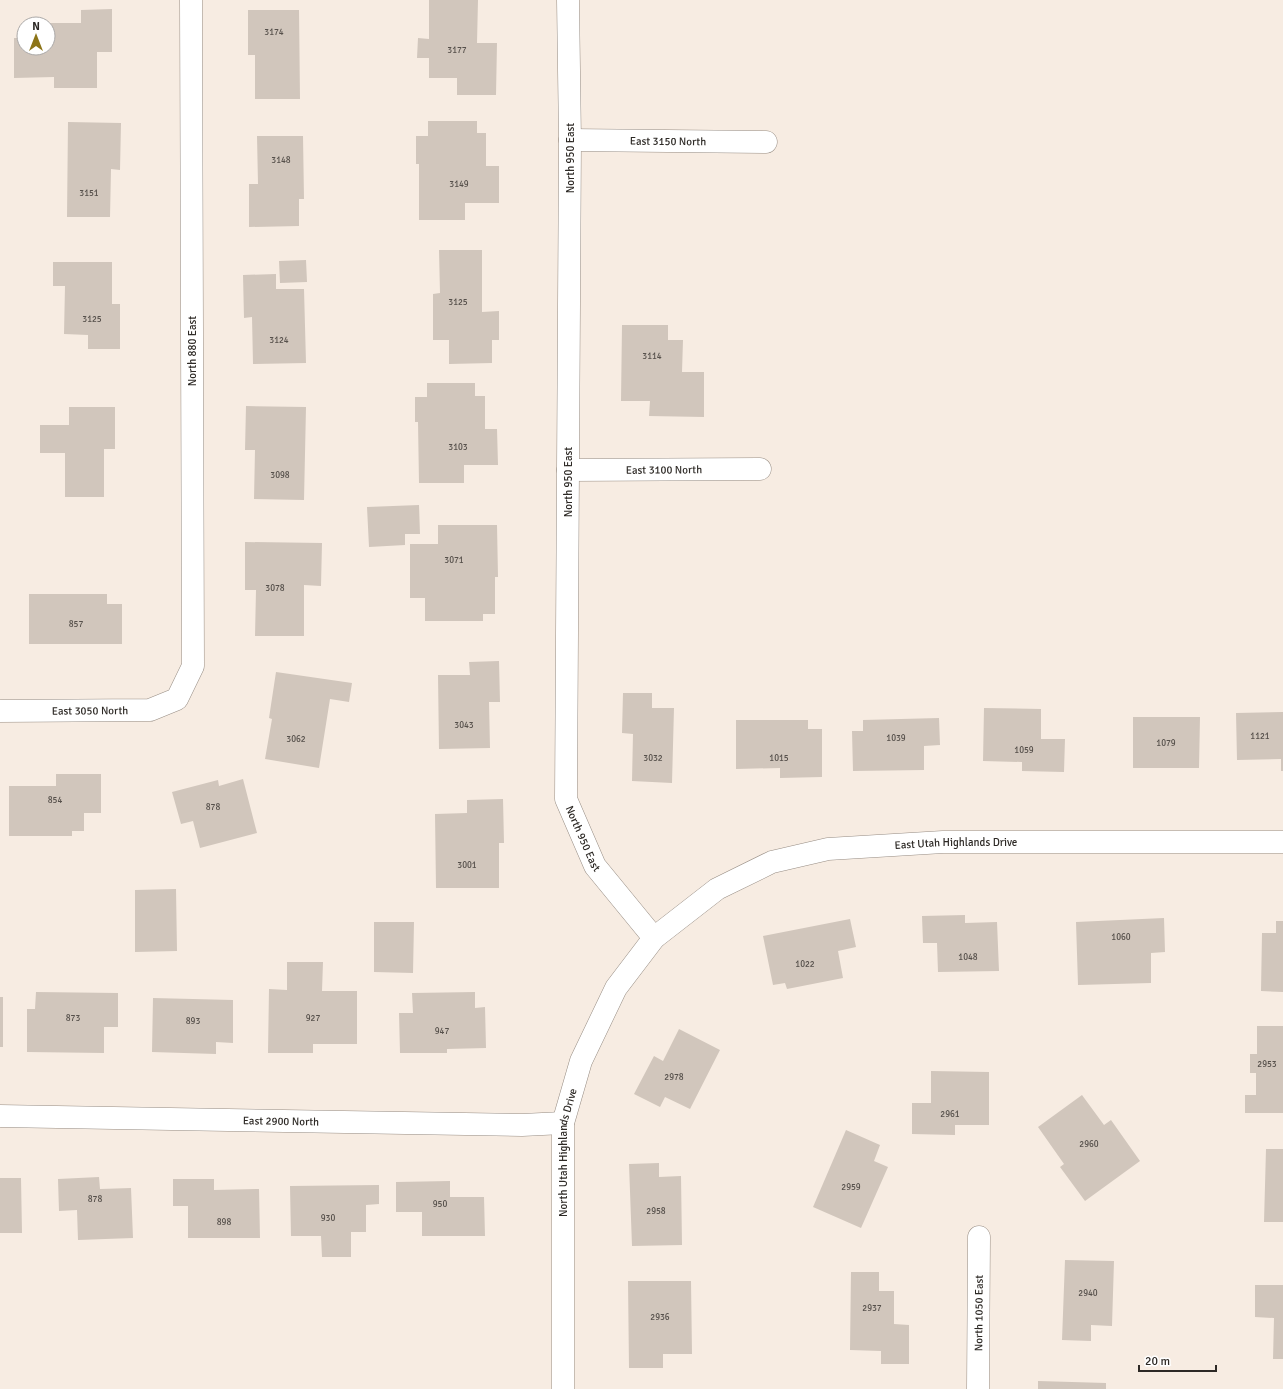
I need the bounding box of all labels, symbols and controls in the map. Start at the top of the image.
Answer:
north arrow [16,16,56,56]
text: N [32,20,40,33]
house number: 3174 [264,27,284,38]
house number: 3177 [447,45,467,56]
street label: North 950 East [564,123,577,193]
street label: East 3150 North [630,135,706,148]
house number: 3148 [271,155,291,166]
house number: 3149 [449,179,469,190]
house number: 3151 [79,188,99,199]
house number: 3125 [448,297,468,308]
house number: 3125 [82,314,102,325]
street label: North 880 East [186,316,199,386]
house number: 3124 [269,335,289,346]
house number: 3114 [642,351,662,362]
house number: 3103 [448,442,468,453]
street label: North 950 East [562,447,575,517]
street label: East 3100 North [626,463,702,477]
house number: 3098 [270,470,290,481]
house number: 3071 [444,555,464,566]
house number: 3078 [265,583,285,594]
house number: 857 [69,619,83,630]
street label: East 3050 North [52,704,128,718]
house number: 3043 [454,720,474,731]
house number: 1121 [1250,731,1270,742]
house number: 1039 [886,733,906,744]
house number: 3062 [286,734,306,745]
house number: 1079 [1156,738,1176,749]
house number: 1059 [1014,745,1034,756]
house number: 3032 [643,753,663,764]
house number: 1015 [769,753,789,764]
house number: 854 [48,795,62,806]
house number: 878 [206,802,220,813]
street label: North 950 East [563,804,603,875]
street label: East Utah Highlands Drive [894,836,1017,852]
house number: 3001 [457,860,477,871]
house number: 1060 [1111,932,1131,943]
house number: 1048 [958,952,978,963]
house number: 1022 [795,959,815,970]
house number: 873 [66,1013,80,1024]
house number: 927 [306,1013,320,1024]
house number: 893 [186,1016,200,1027]
house number: 947 [435,1026,449,1037]
house number: 2953 [1257,1059,1277,1070]
house number: 2978 [664,1072,684,1083]
street label: North Utah Highlands Drive [557,1087,580,1217]
house number: 2961 [940,1109,960,1120]
street label: East 2900 North [243,1114,319,1129]
house number: 2960 [1079,1139,1099,1150]
house number: 2959 [841,1182,861,1193]
house number: 878 [88,1194,102,1205]
house number: 950 [433,1199,447,1210]
house number: 2958 [646,1206,666,1217]
house number: 930 [321,1213,335,1224]
house number: 898 [217,1217,231,1228]
street label: North 1050 East [972,1275,986,1351]
house number: 2940 [1078,1288,1098,1299]
house number: 2937 [862,1303,882,1314]
house number: 2936 [650,1312,670,1323]
scale bar [1139,1347,1216,1373]
text: 20 m [1145,1354,1170,1369]

